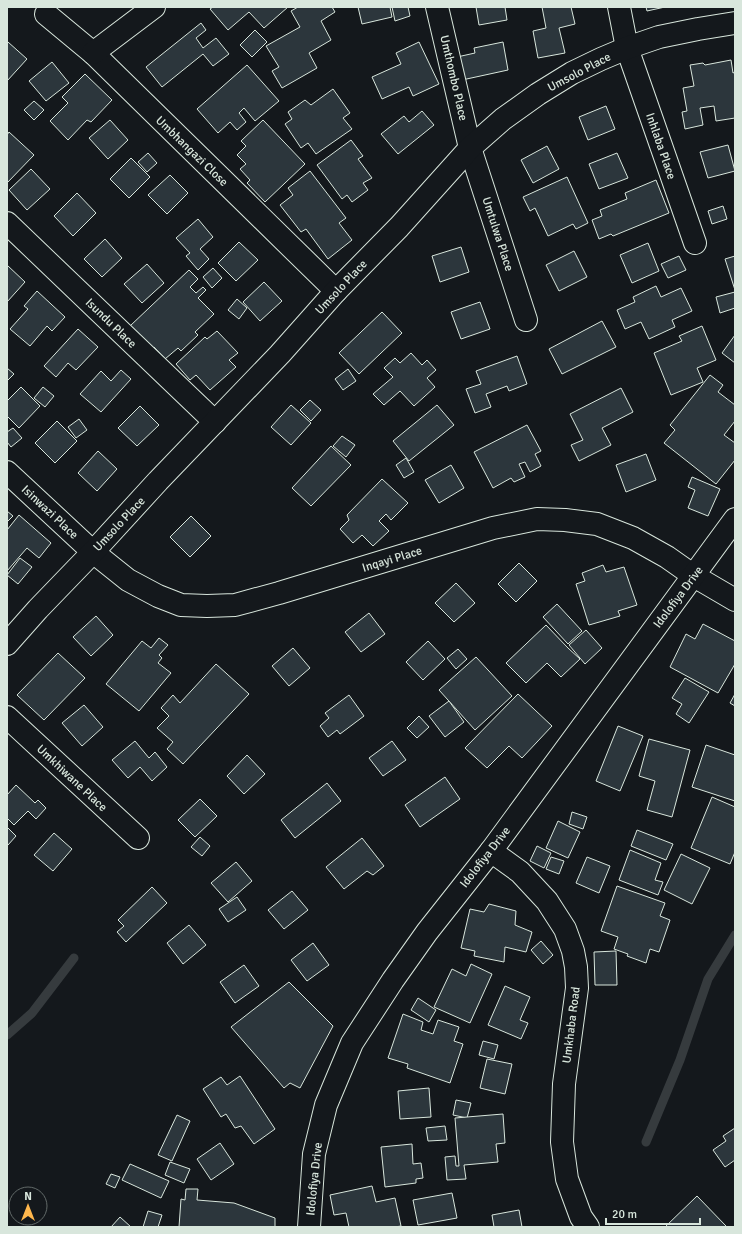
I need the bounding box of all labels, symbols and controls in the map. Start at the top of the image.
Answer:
street label: Umthombo Place [436,34,471,122]
street label: Umsolo Place [545,50,613,95]
street label: Inhlaba Place [642,111,679,181]
street label: Umbhangazi Close [152,113,231,190]
street label: Umtulwa Place [478,195,517,273]
street label: Umsolo Place [312,257,371,318]
street label: Isundu Place [82,295,139,351]
street label: Isinwazi Place [18,482,81,542]
street label: Umsolo Place [90,494,149,555]
street label: Inqayi Place [360,543,424,576]
street label: Idolofiya Drive [650,563,707,631]
street label: Umkhiwane Place [33,742,110,815]
street label: Idolofiya Drive [457,824,514,891]
street label: Umkhaba Road [559,986,584,1064]
street label: Idolofiya Drive [303,1142,326,1216]
north arrow [8,1186,48,1226]
text: N [24,1190,32,1203]
scale bar [606,1200,700,1226]
text: 20 m [612,1207,637,1222]

